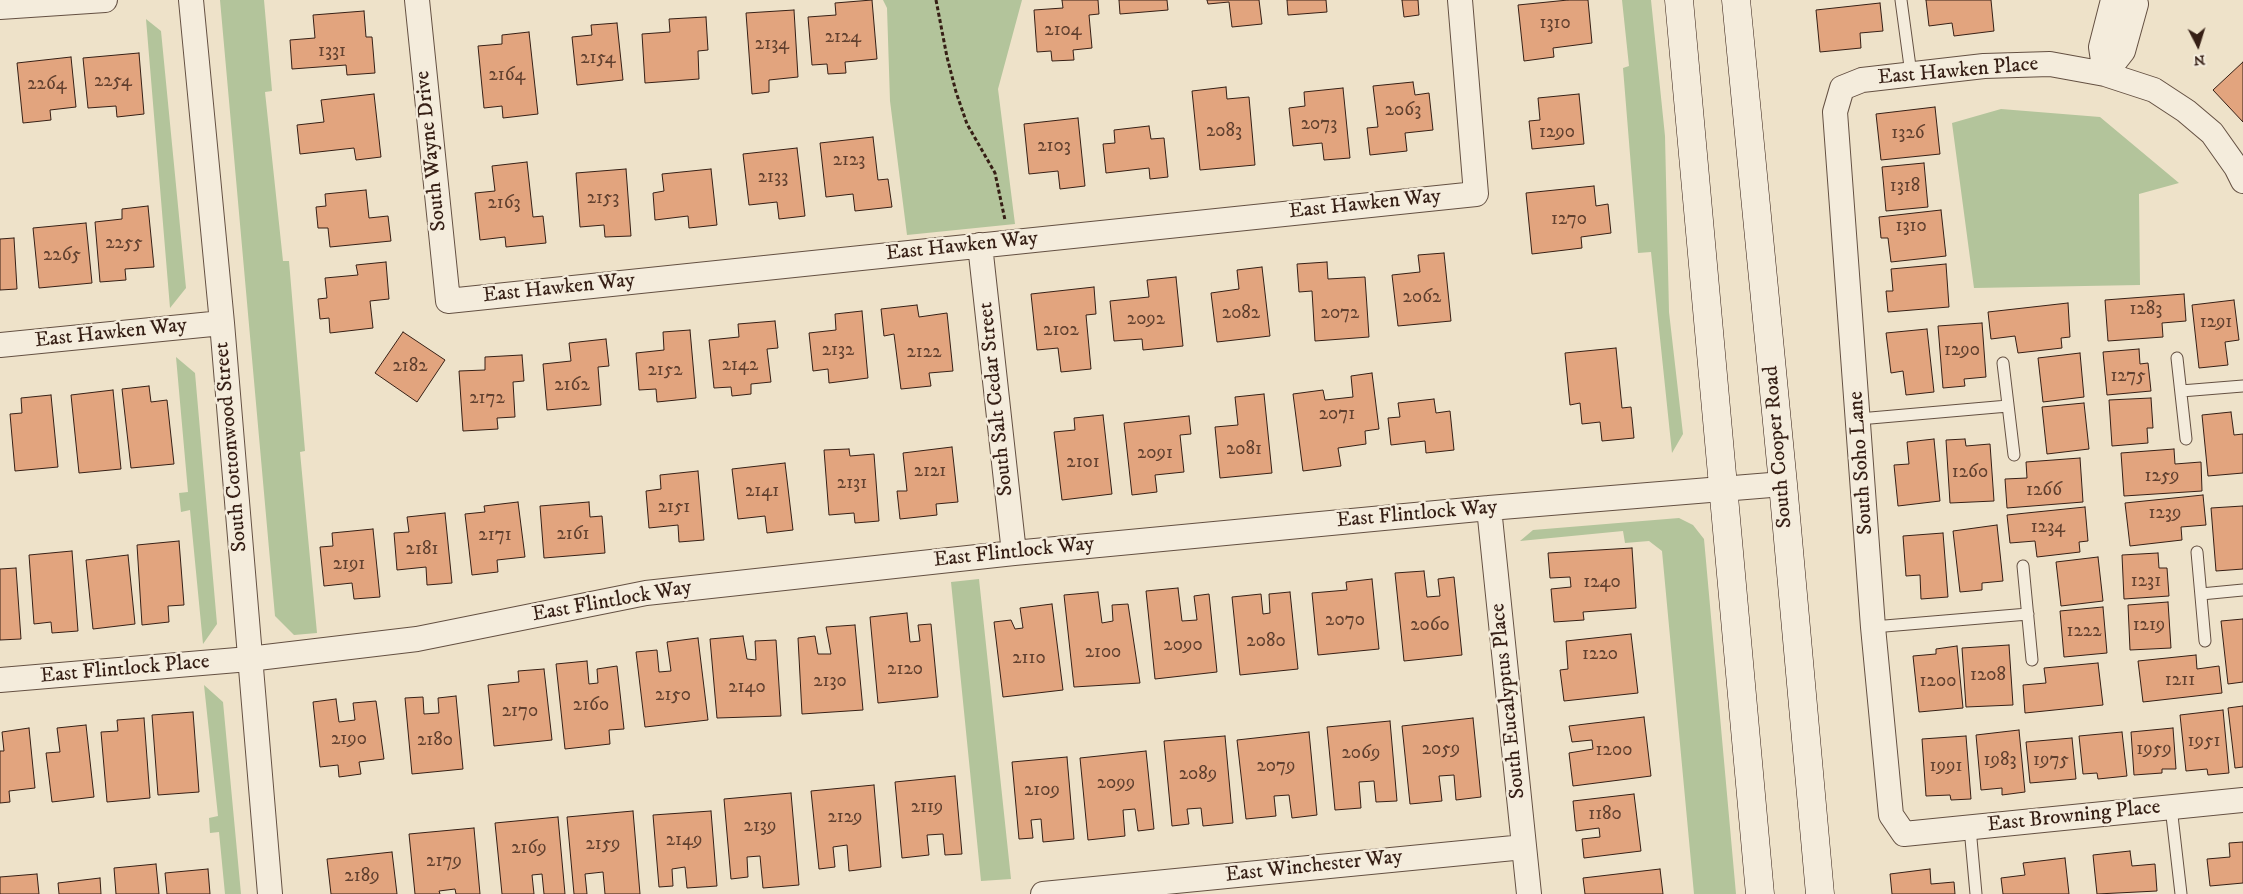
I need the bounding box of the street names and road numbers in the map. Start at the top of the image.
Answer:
street label: East Hawken Place [1877,52,2039,92]
street label: South Wayne Drive [411,70,453,232]
street label: East Hawken Way [1288,184,1442,226]
street label: East Hawken Way [885,226,1039,268]
street label: East Hawken Way [482,268,636,310]
street label: South Salt Cedar Street [974,301,1020,497]
street label: East Hawken Way [34,313,188,355]
street label: South Cottonwood Street [210,341,254,553]
street label: South Cooper Road [1759,365,1799,529]
street label: South Soho Lane [1844,390,1880,536]
street label: East Flintlock Way [1336,495,1498,535]
street label: East Flintlock Way [932,532,1096,574]
street label: East Flintlock Way [530,576,694,628]
street label: South Eucalyptus Place [1486,602,1532,800]
street label: East Flintlock Place [39,650,211,690]
street label: East Browning Place [1986,795,2162,839]
street label: East Winchester Way [1224,845,1404,889]

